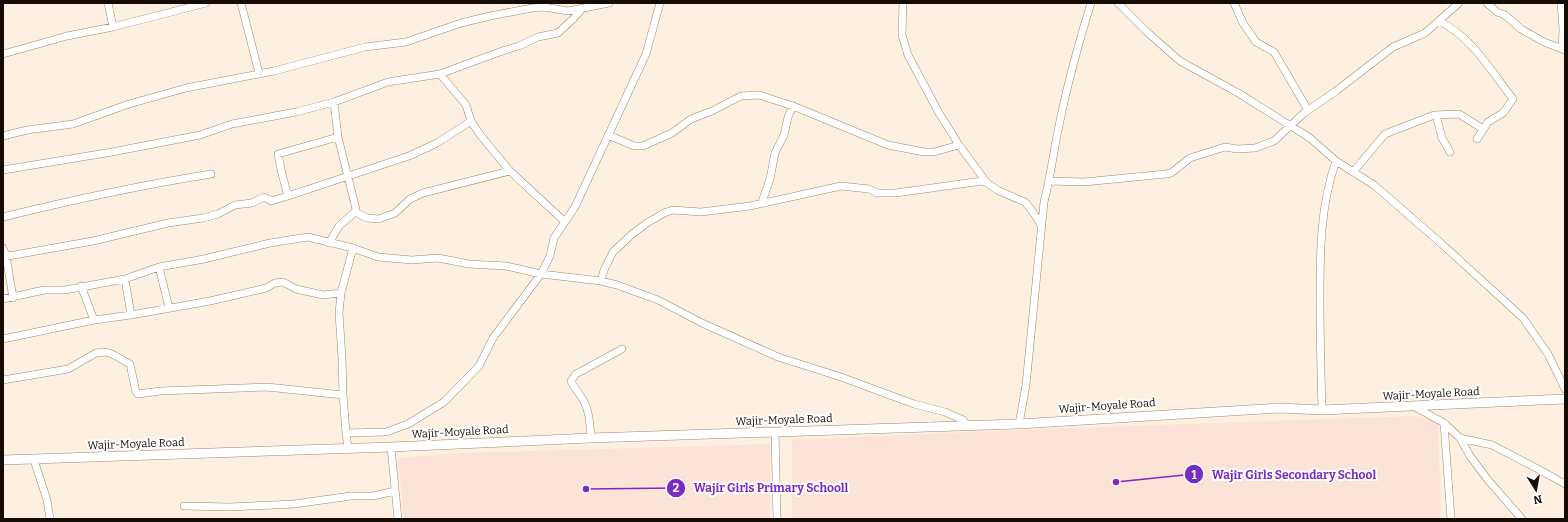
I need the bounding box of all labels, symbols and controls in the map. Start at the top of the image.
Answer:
street label: Wajir-Moyale Road [1382,385,1480,403]
street label: Wajir-Moyale Road [1058,396,1156,416]
street label: Wajir-Moyale Road [735,412,833,428]
street label: Wajir-Moyale Road [411,423,509,441]
street label: Wajir-Moyale Road [87,436,185,452]
callout: Wajir Girls Secondary School [1184,462,1384,486]
text: 1 [1191,468,1197,482]
text: Wajir Girls Secondary School [1212,468,1376,483]
north arrow [1516,470,1556,510]
callout: Wajir Girls Primary Schooll [666,476,856,500]
text: 2 [673,481,680,495]
text: Wajir Girls Primary Schooll [694,481,849,496]
text: N [1532,492,1543,507]

